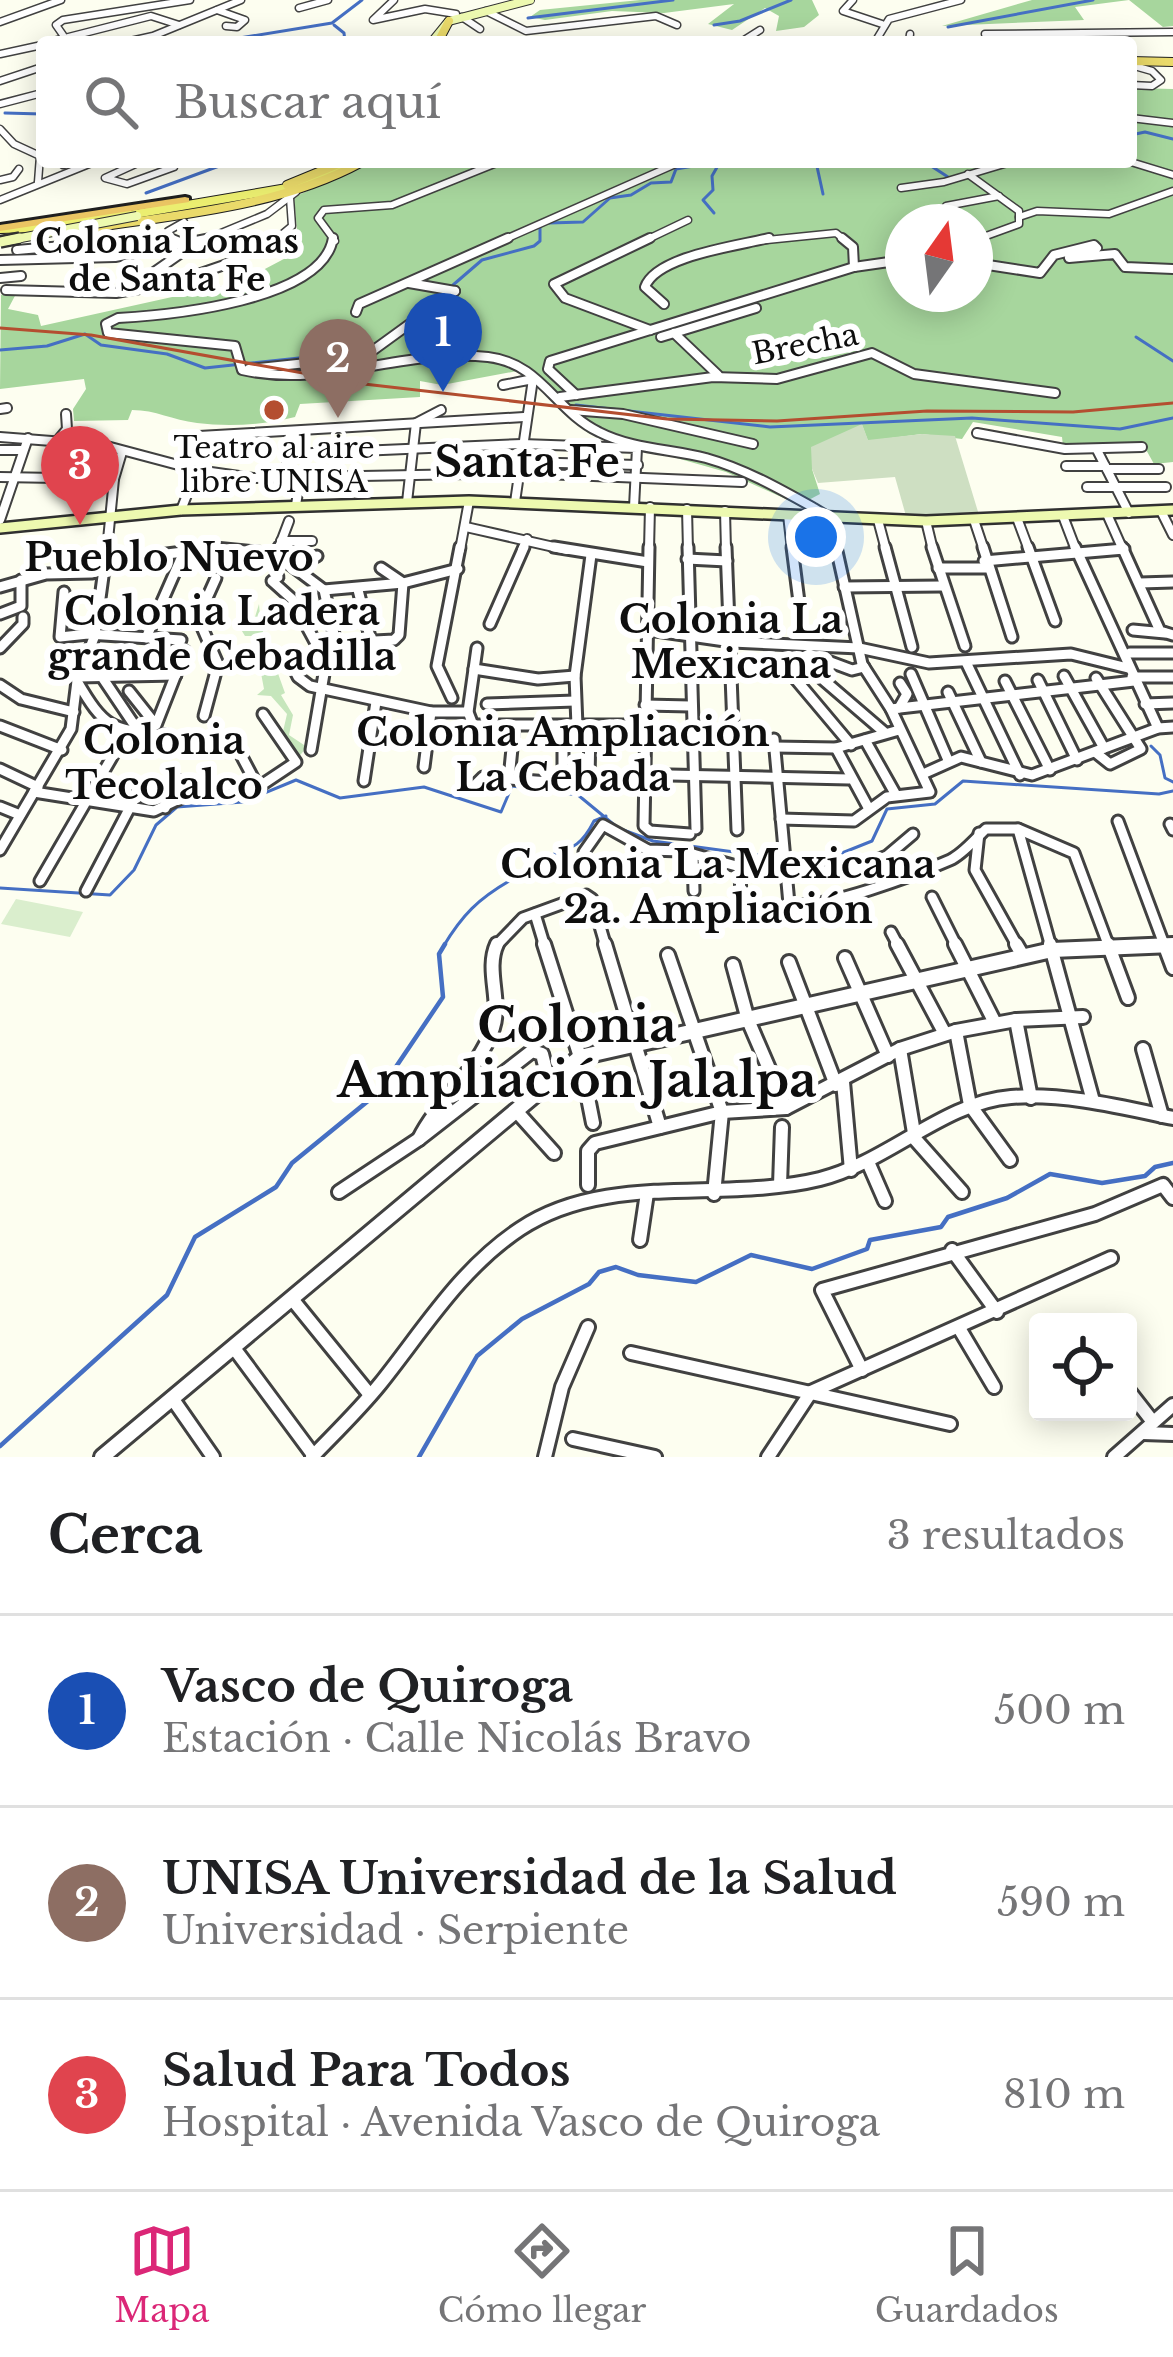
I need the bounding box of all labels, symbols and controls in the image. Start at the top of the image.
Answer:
search box [36,36,1137,168]
icon: search [78,69,144,135]
text: Buscar aquí [174,74,441,130]
north arrow [885,204,993,312]
district label: Colonia Lomas de Santa Fe [35,221,299,300]
pin: 1 [404,293,482,392]
street label: Brecha [749,316,862,372]
pin: 2 [299,319,377,418]
marker: Teatro al aire libre UNISA [261,397,287,423]
pin: 3 [41,426,119,525]
place label: Teatro al aire libre UNISA [173,429,375,500]
district label: Santa Fe [434,436,620,488]
your location [786,507,846,567]
district label: Pueblo Nuevo [24,533,314,582]
district label: Colonia Ladera grande Cebadilla [47,587,397,681]
district label: Colonia La Mexicana [619,595,843,689]
district label: Colonia Ampliación La Cebada [356,708,770,802]
district label: Colonia Tecolalco [65,716,263,810]
district label: Colonia La Mexicana 2a. Ampliación [500,840,936,934]
district label: Colonia Ampliación Jalalpa [336,995,817,1110]
map controls [1029,1313,1137,1421]
button: locate [1029,1313,1137,1421]
text: Cerca [48,1504,203,1567]
text: 3 resultados [887,1511,1125,1560]
text: Vasco de Quiroga [162,1658,573,1714]
text: 1 [78,1686,96,1735]
text: 500 m [994,1686,1125,1735]
text: Estación · Calle Nicolás Bravo [162,1714,752,1763]
text: UNISA Universidad de la Salud [162,1850,897,1906]
text: 2 [74,1878,100,1927]
text: 590 m [997,1878,1125,1927]
text: Universidad · Serpiente [162,1906,629,1955]
text: Salud Para Todos [162,2042,571,2098]
text: 3 [75,2070,99,2119]
text: 810 m [1003,2070,1125,2119]
text: Hospital · Avenida Vasco de Quiroga [162,2098,880,2147]
tab: Mapa [114,2218,209,2331]
tab: Cómo llegar [438,2218,646,2331]
tab: Guardados [875,2218,1059,2331]

